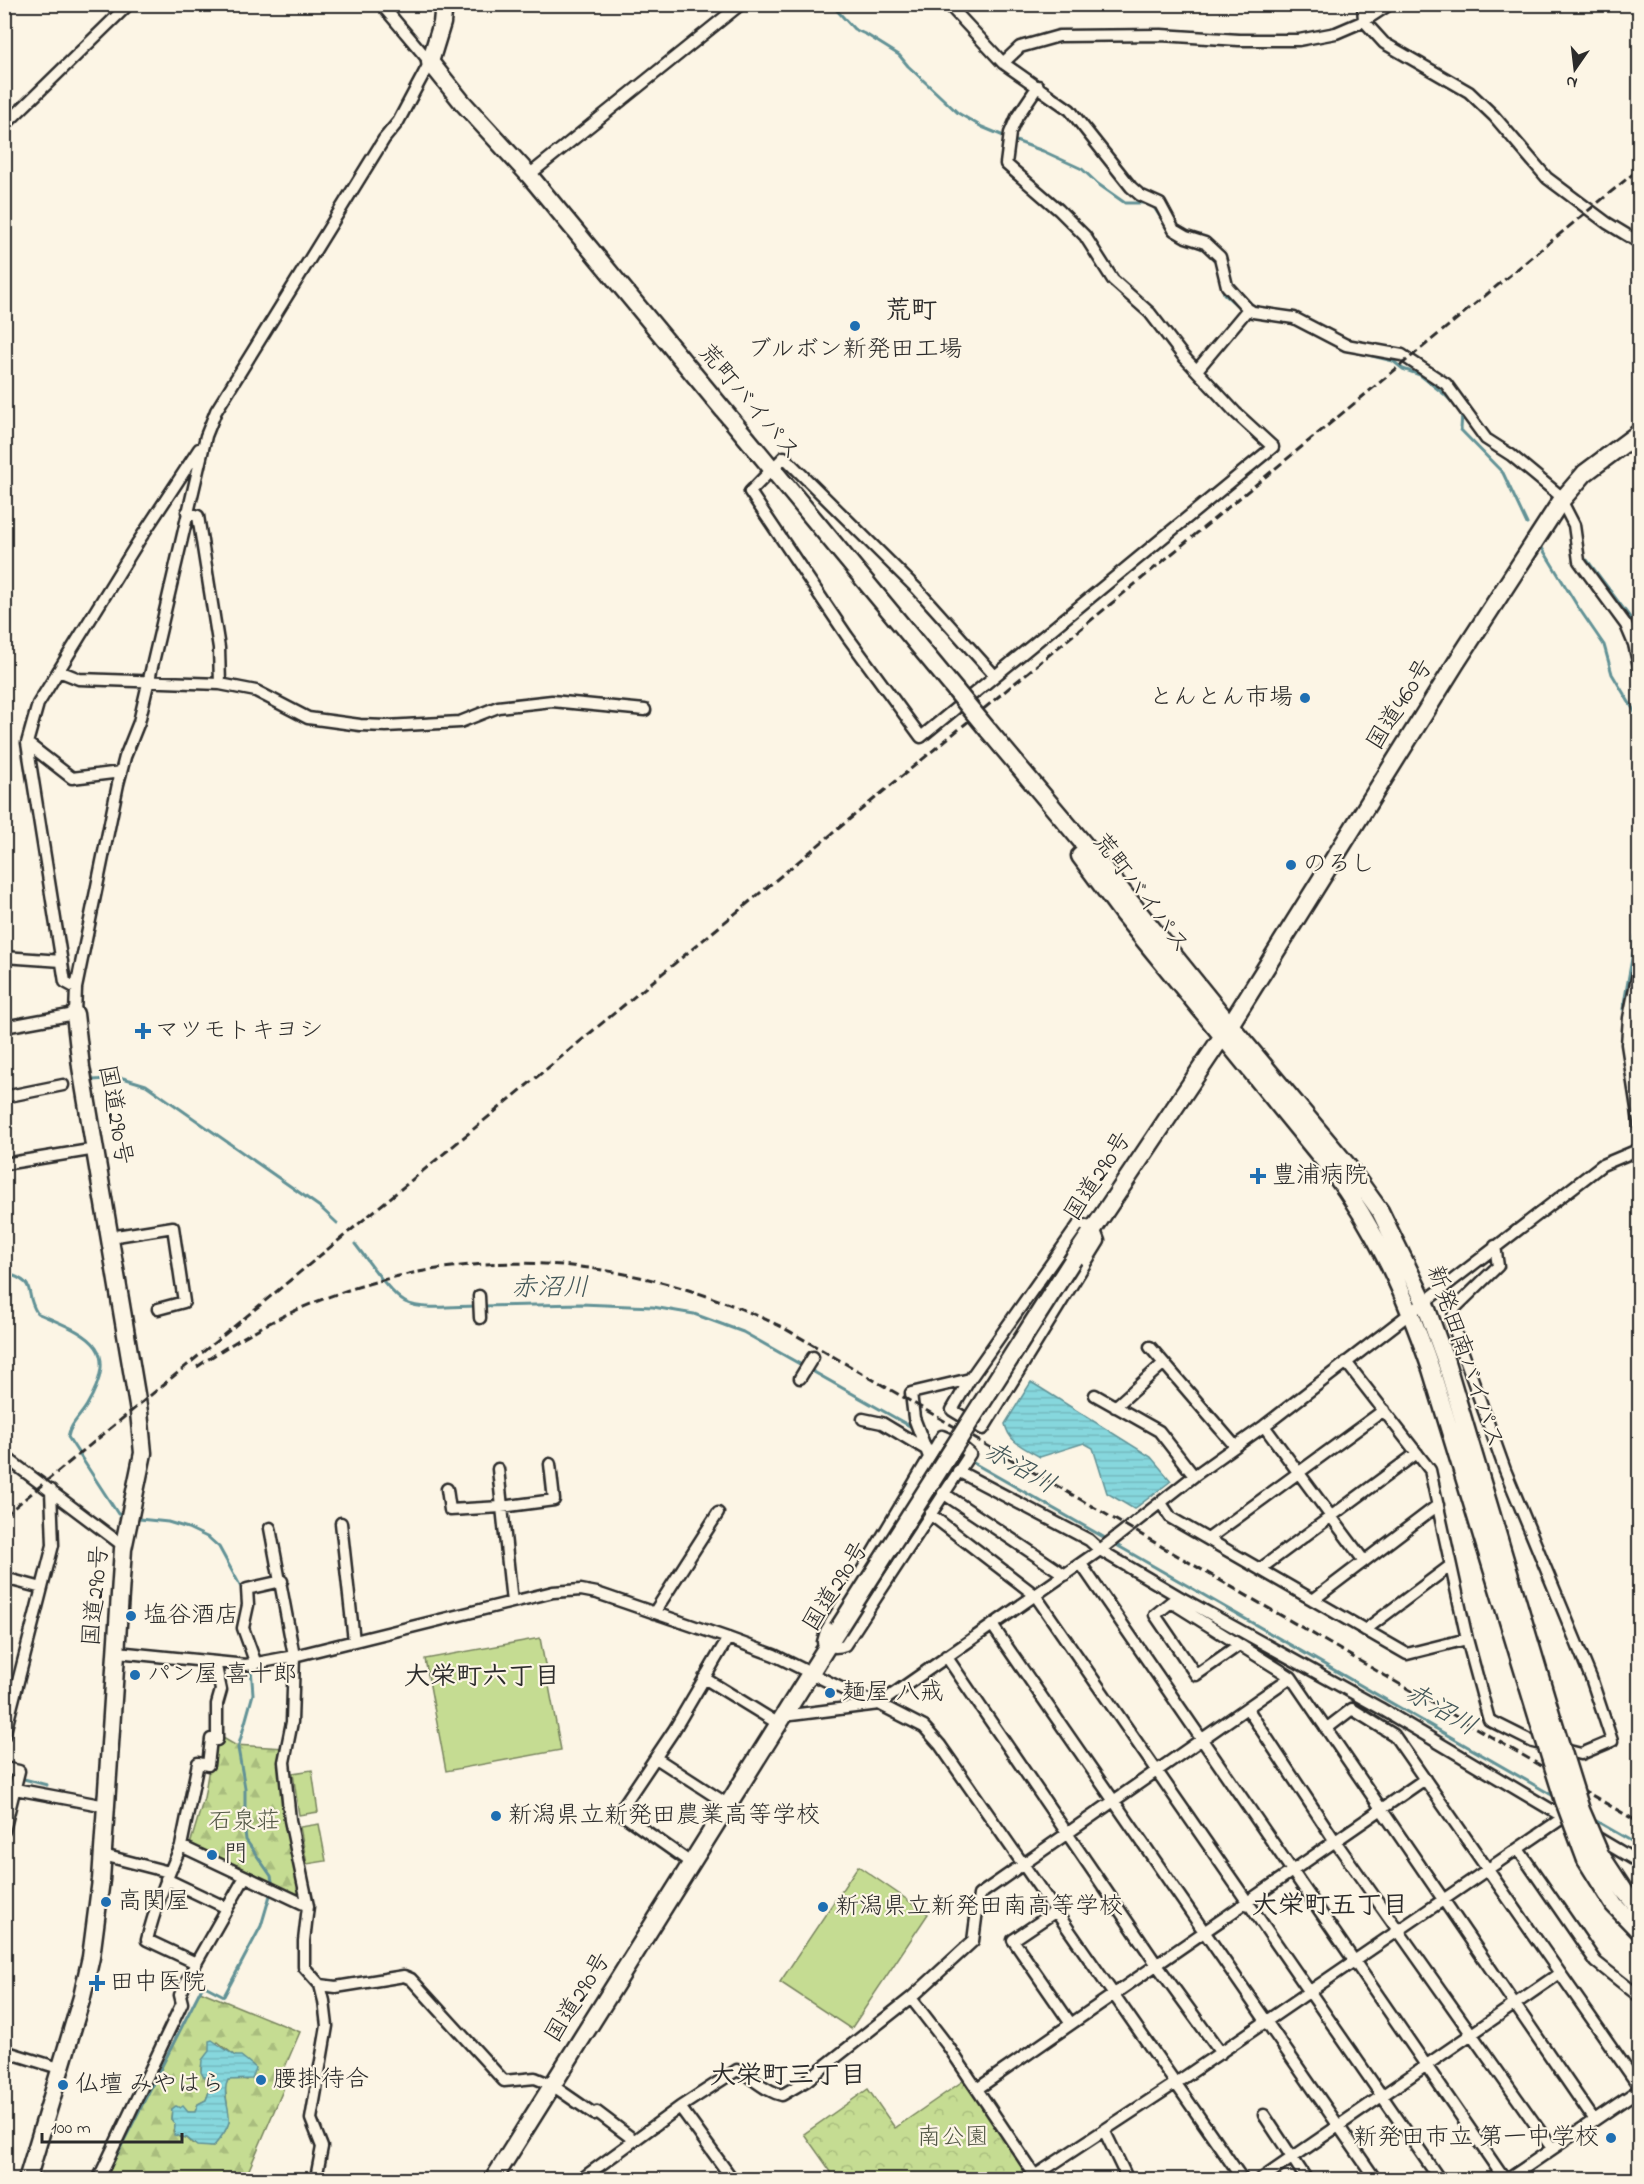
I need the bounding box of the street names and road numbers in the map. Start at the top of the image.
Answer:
street label: 荒町バイパス [688,337,808,469]
street label: 国道460号 [1359,652,1443,758]
street label: 荒町バイパス [1083,826,1197,962]
street label: 国道290号 [88,1062,140,1168]
street label: 国道290号 [1057,1125,1141,1229]
street label: 新発田南バイパス [1416,1261,1512,1453]
street label: 国道290号 [795,1535,879,1639]
street label: 国道290号 [75,1544,119,1648]
street label: 国道290号 [537,1946,621,2050]

